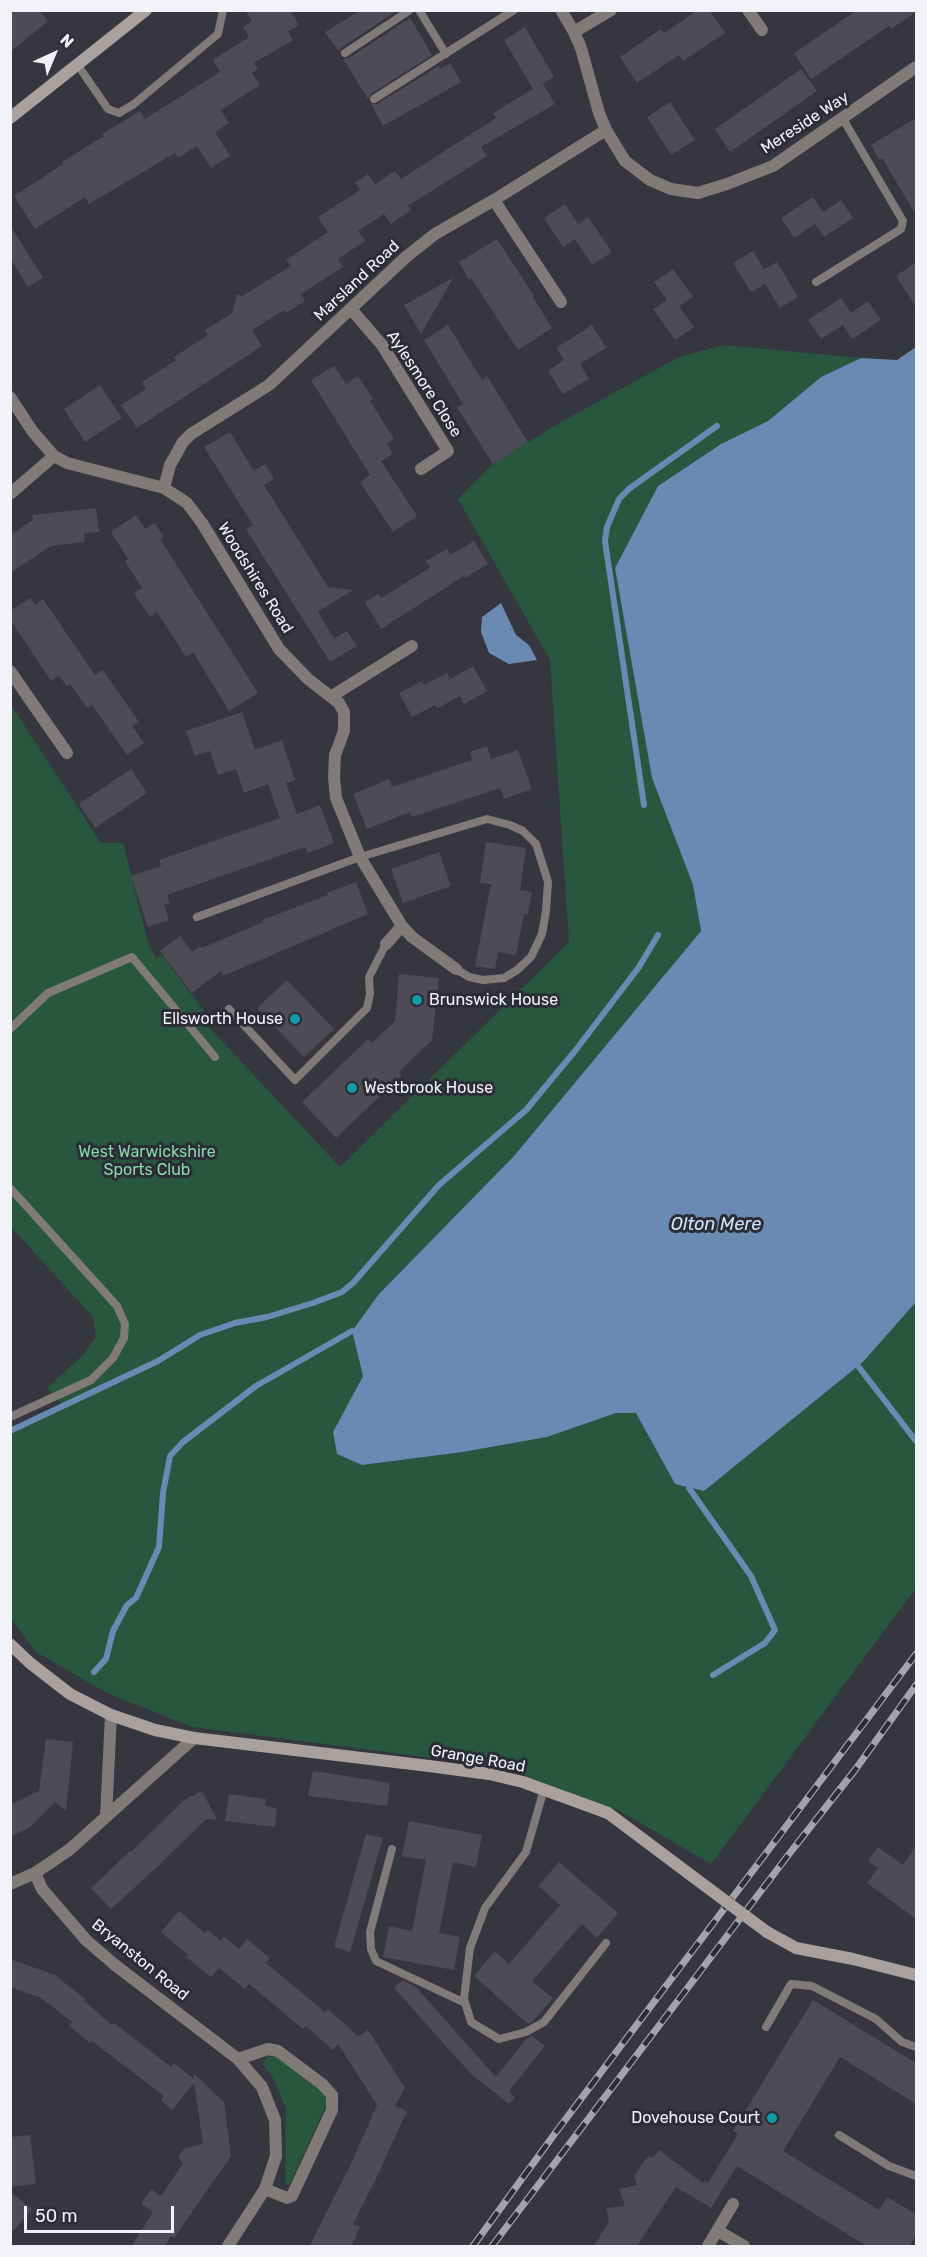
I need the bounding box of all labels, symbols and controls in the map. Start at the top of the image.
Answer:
north arrow [24,24,84,84]
text: N [56,30,78,52]
street label: Mereside Way [757,87,853,159]
street label: Marsland Road [310,237,404,325]
street label: Aylesmore Close [382,327,466,441]
street label: Woodshires Road [213,519,297,637]
place label: Brunswick House [429,990,558,1010]
marker: Brunswick House [410,993,424,1007]
place label: Ellsworth House [162,1009,283,1029]
marker: Ellsworth House [288,1012,302,1026]
place label: Westbrook House [364,1078,493,1098]
marker: Westbrook House [345,1081,359,1095]
park label: West Warwickshire Sports Club [78,1142,216,1180]
water label: Olton Mere [671,1214,761,1236]
street label: Grange Road [429,1741,527,1777]
street label: Bryanston Road [88,1915,192,2005]
place label: Dovehouse Court [631,2108,760,2128]
marker: Dovehouse Court [765,2111,779,2125]
scale bar [27,2194,177,2232]
text: 50 m [35,2205,78,2227]

